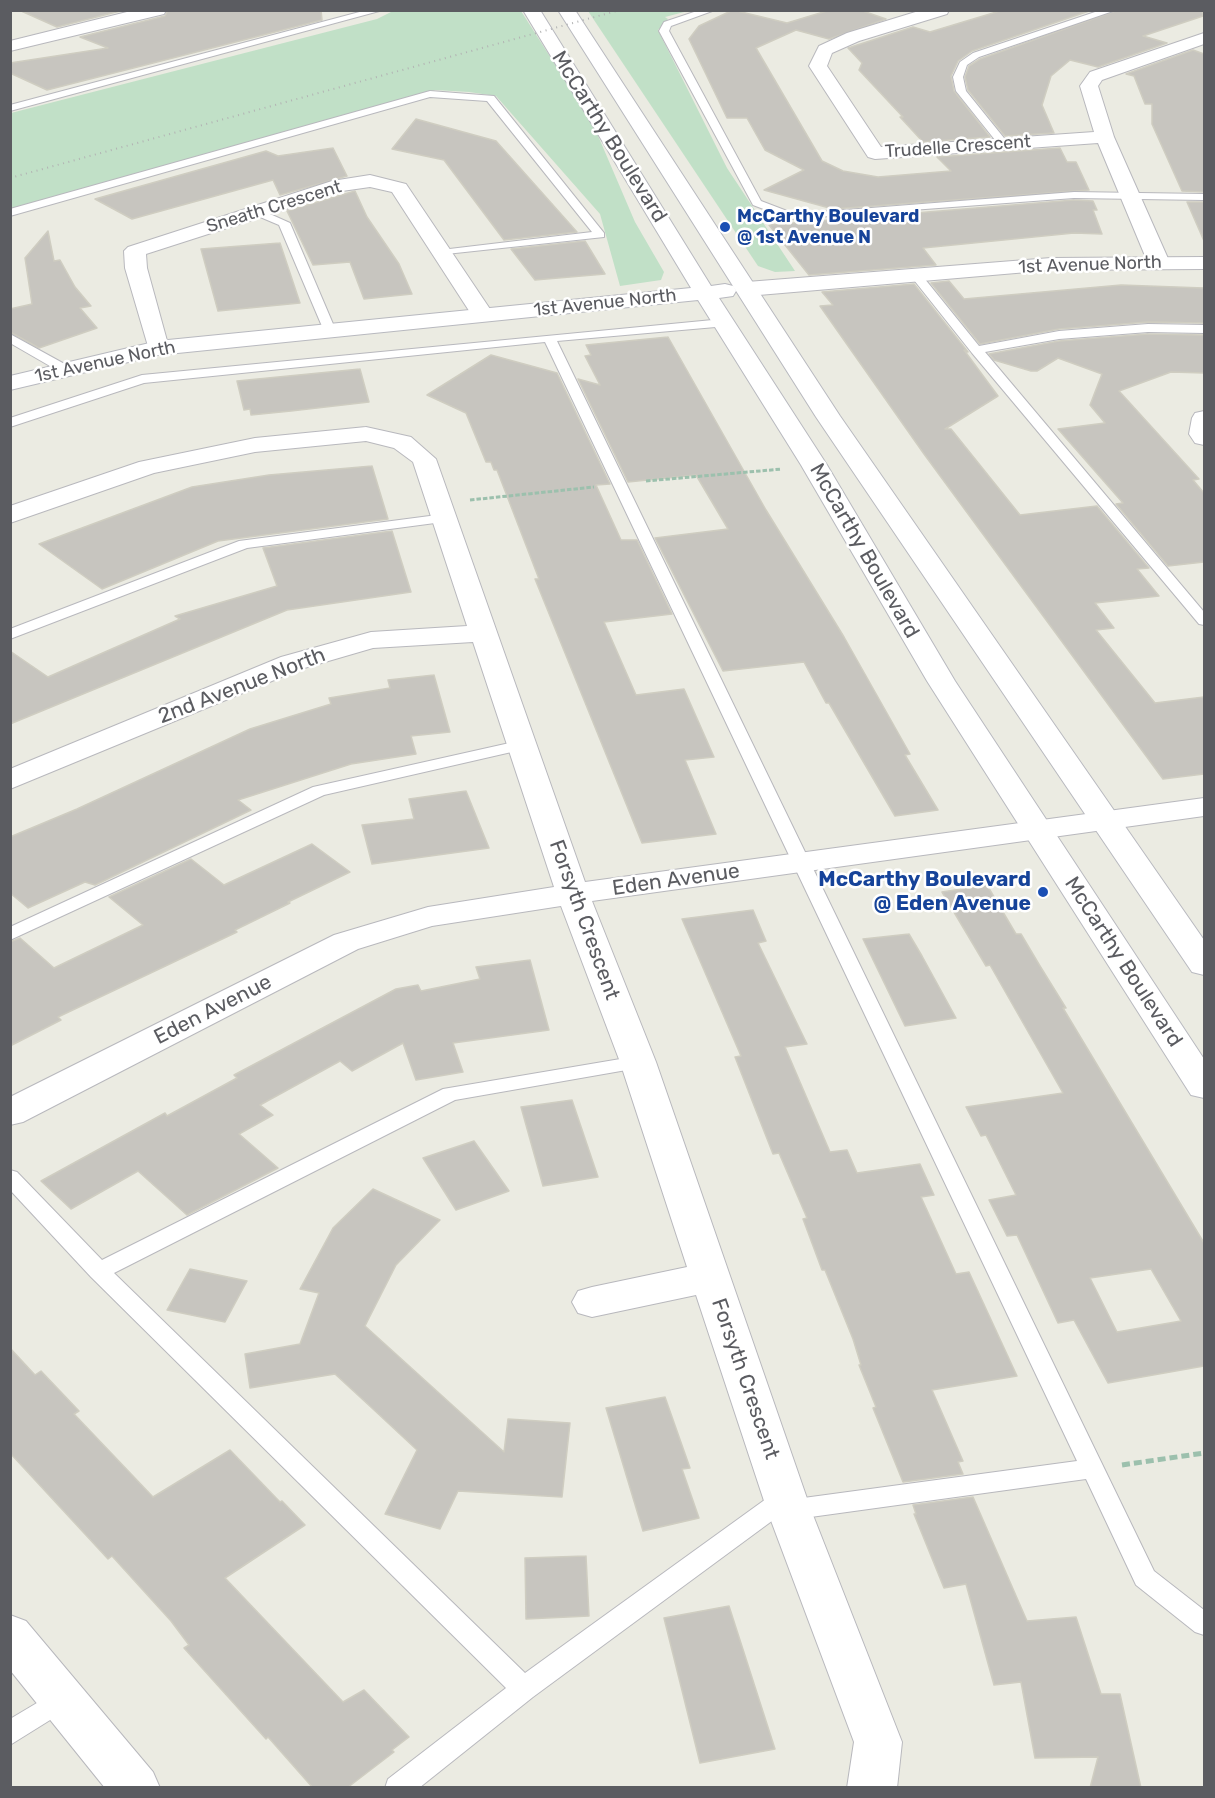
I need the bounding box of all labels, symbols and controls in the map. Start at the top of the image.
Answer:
street label: McCarthy Boulevard [546,47,672,227]
street label: Trudelle Crescent [884,131,1032,163]
street label: Sneath Crescent [204,176,344,238]
place label: McCarthy Boulevard @ 1st Avenue N [737,206,919,248]
marker: McCarthy Boulevard @ 1st Avenue N [718,220,732,234]
street label: 1st Avenue North [1018,252,1162,278]
street label: 1st Avenue North [533,285,677,321]
street label: 1st Avenue North [33,337,177,387]
street label: McCarthy Boulevard [804,459,924,643]
street label: 2nd Avenue North [155,643,329,729]
street label: Forsyth Crescent [543,837,625,1003]
street label: Eden Avenue [611,859,741,901]
place label: McCarthy Boulevard @ Eden Avenue [818,867,1031,917]
street label: McCarthy Boulevard [1059,872,1187,1052]
marker: McCarthy Boulevard @ Eden Avenue [1036,885,1050,899]
street label: Eden Avenue [150,970,276,1050]
street label: Forsyth Crescent [706,1295,784,1463]

